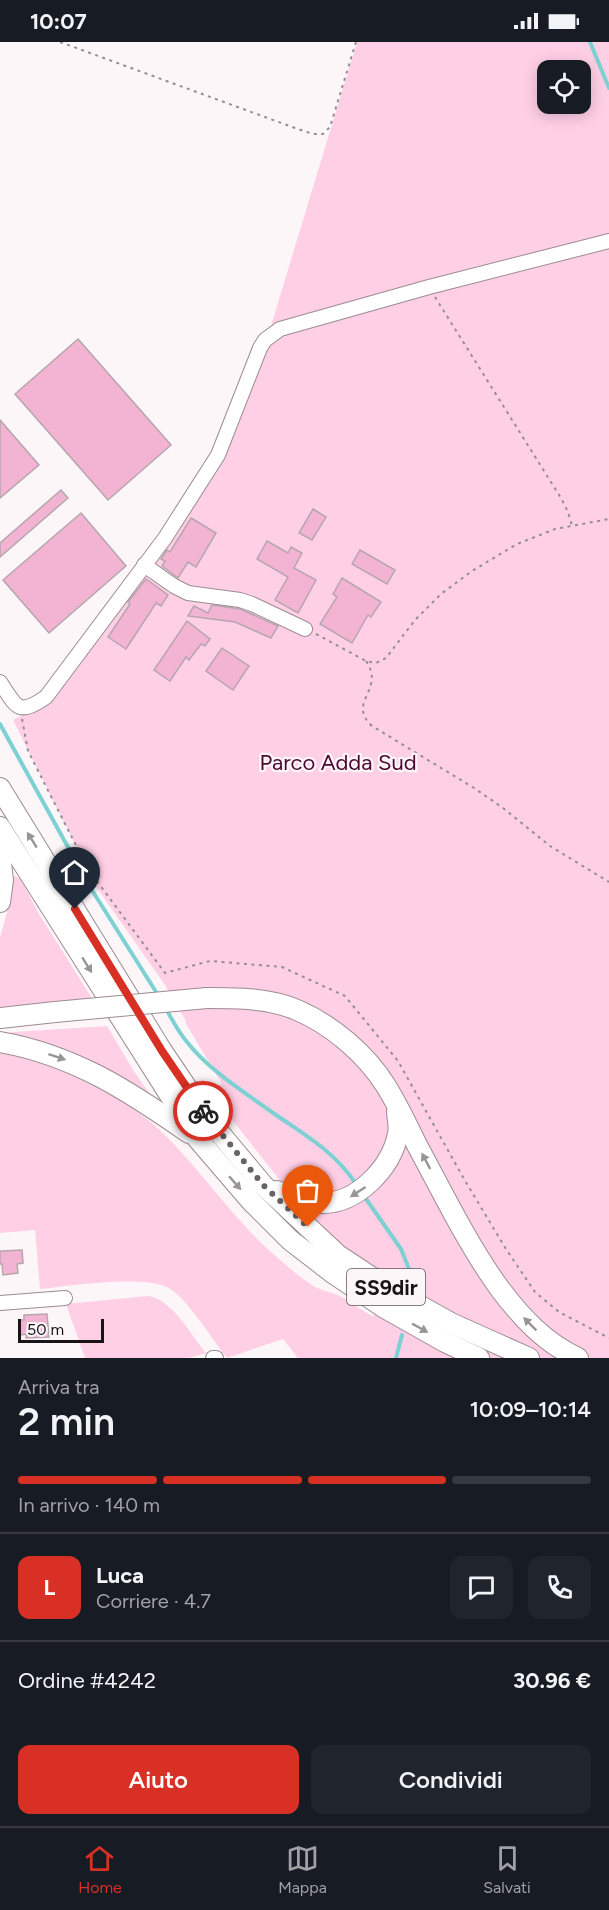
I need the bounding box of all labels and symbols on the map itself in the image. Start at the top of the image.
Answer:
park label: Parco Adda Sud [259,749,417,776]
one-way arrow [27,832,38,848]
pin [49,847,100,909]
one-way arrow [82,957,93,973]
one-way arrow [48,1052,66,1062]
courier [173,1081,233,1141]
one-way arrow [421,1152,431,1169]
pin [282,1165,333,1227]
one-way arrow [228,1175,242,1190]
one-way arrow [350,1186,366,1197]
road number: SS9dir [347,1269,425,1305]
scale bar [18,1316,104,1344]
one-way arrow [524,1318,538,1332]
one-way arrow [412,1323,429,1333]

